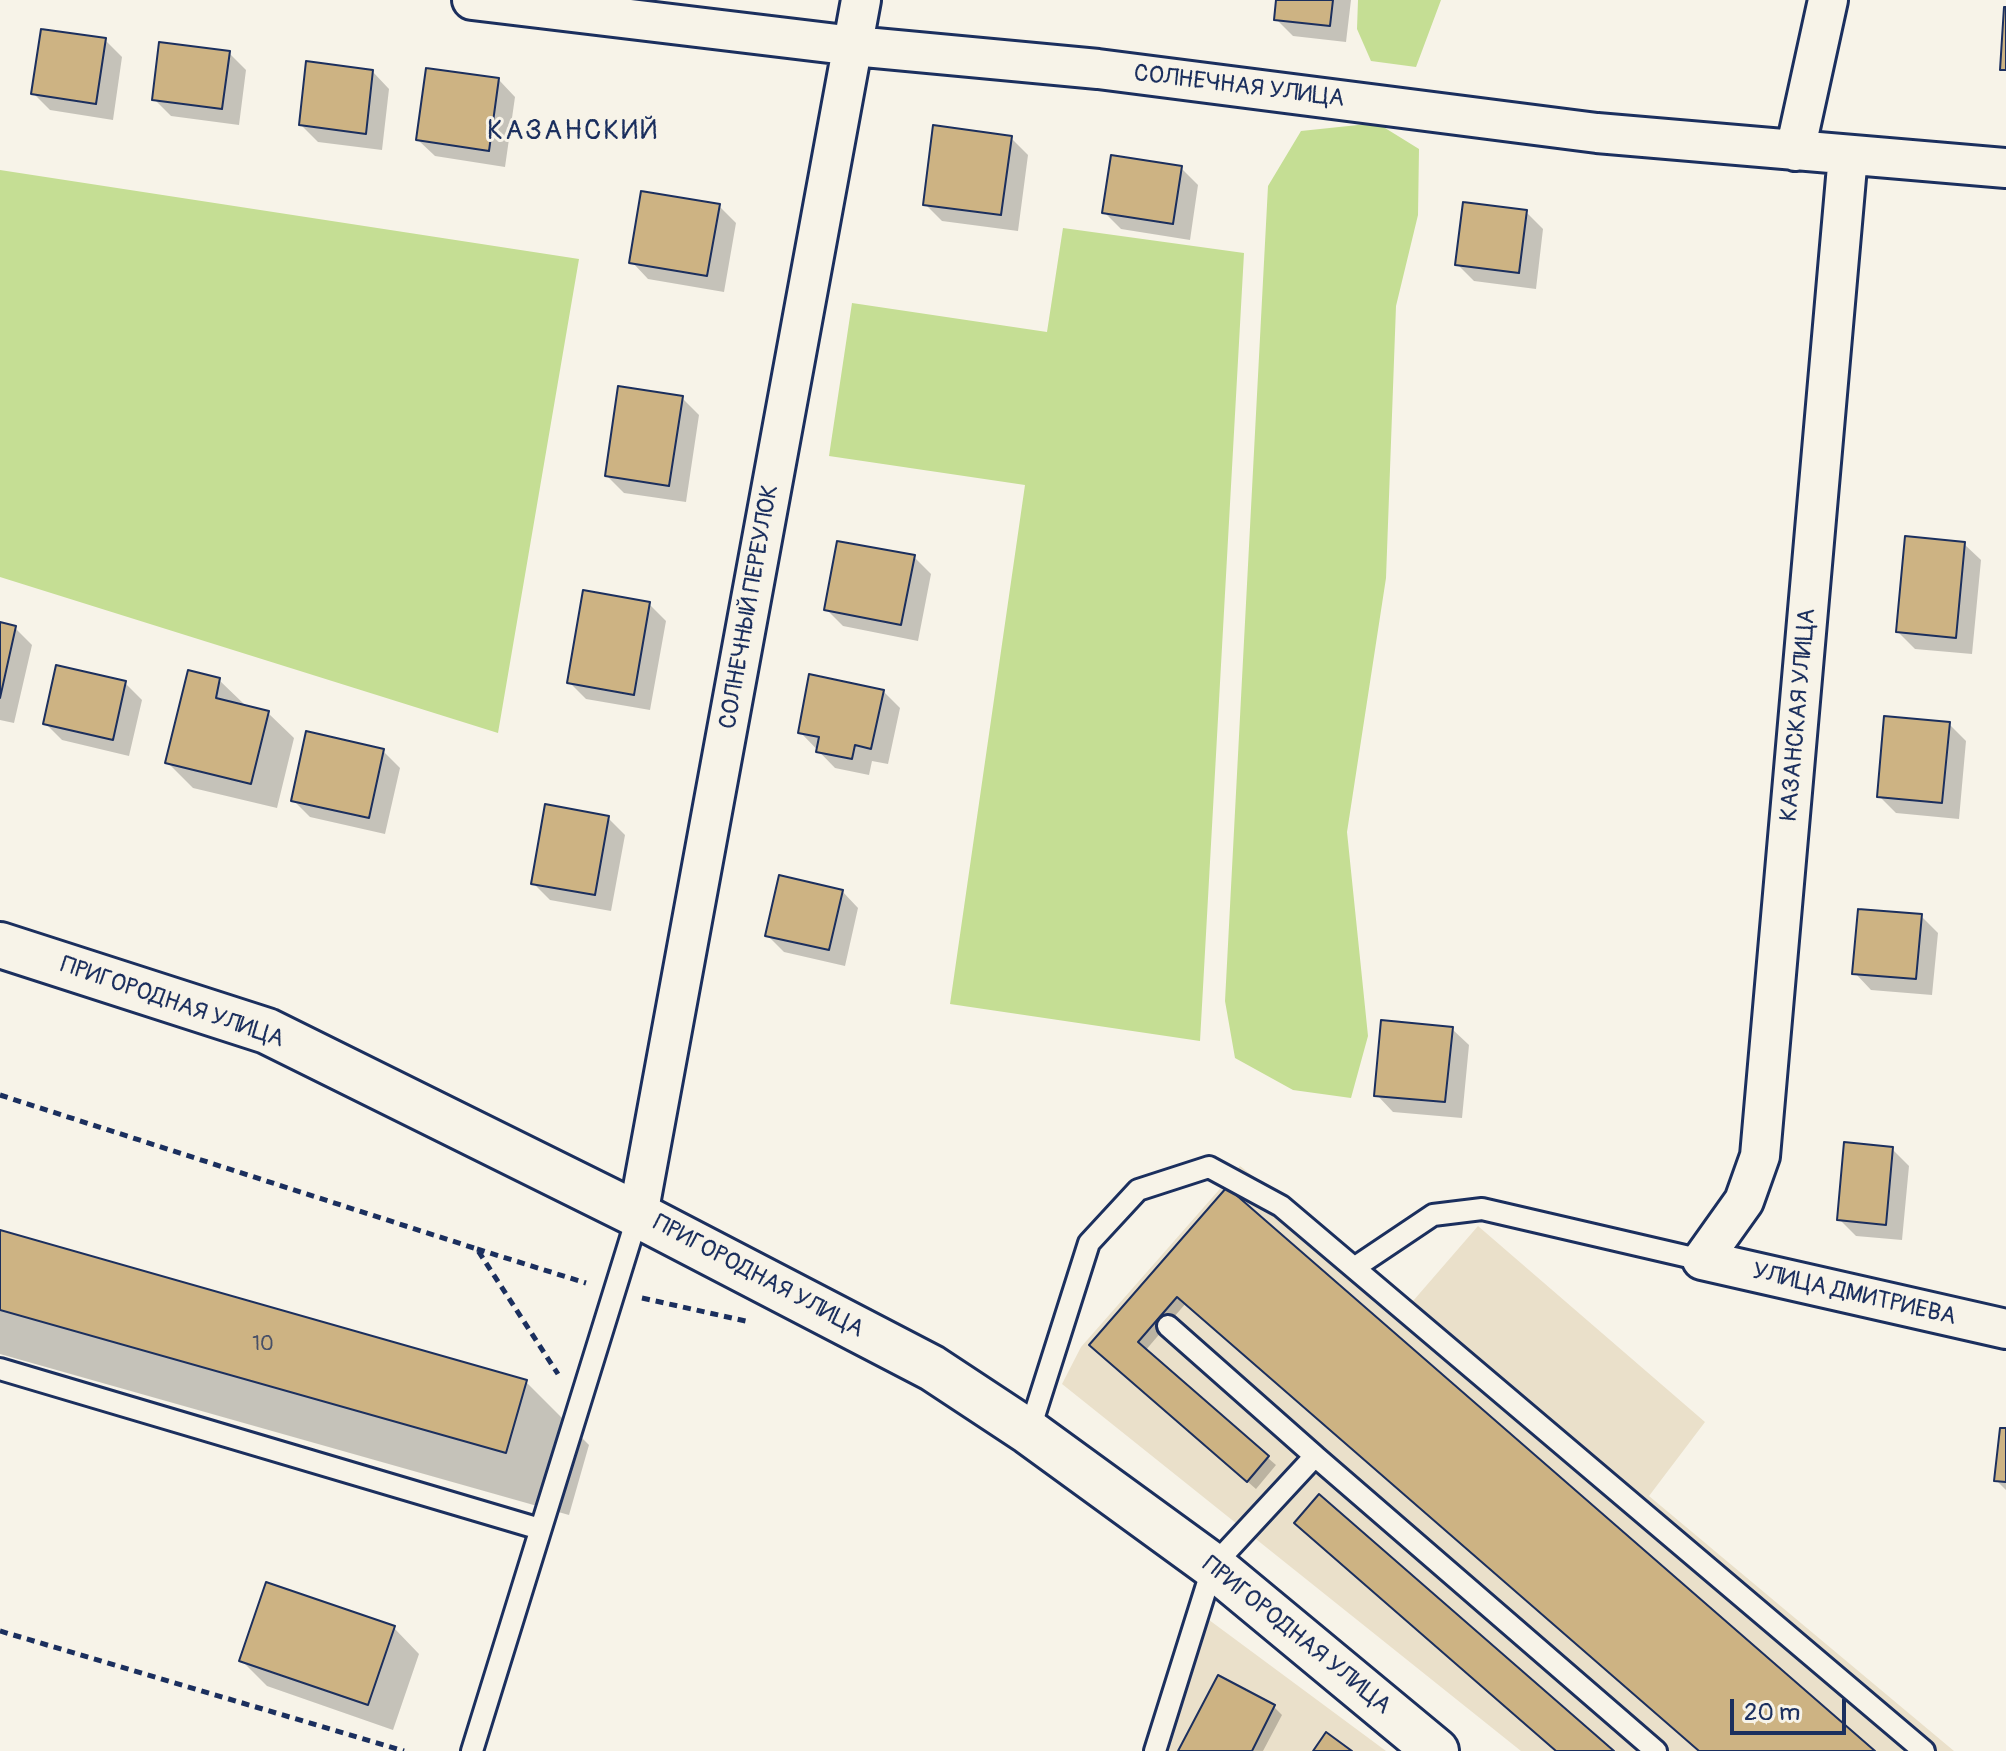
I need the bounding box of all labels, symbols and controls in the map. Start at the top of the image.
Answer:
street label: СОЛНЕЧНАЯ УЛИЦА [1132,60,1346,114]
district label: КАЗАНСКИЙ [487,115,659,149]
street label: СОЛНЕЧНЫЙ ПЕРЕУЛОК [714,483,786,731]
street label: КАЗАНСКАЯ УЛИЦА [1775,607,1823,823]
street label: ПРИГОРОДНАЯ УЛИЦА [56,951,288,1055]
street label: ПРИГОРОДНАЯ УЛИЦА [648,1209,868,1345]
street label: УЛИЦА ДМИТРИЕВА [1749,1258,1959,1332]
house number: 10 [252,1333,274,1357]
street label: ПРИГОРОДНАЯ УЛИЦА [1196,1551,1396,1721]
scale bar [1734,1683,1850,1733]
text: 20 m [1744,1698,1800,1727]

